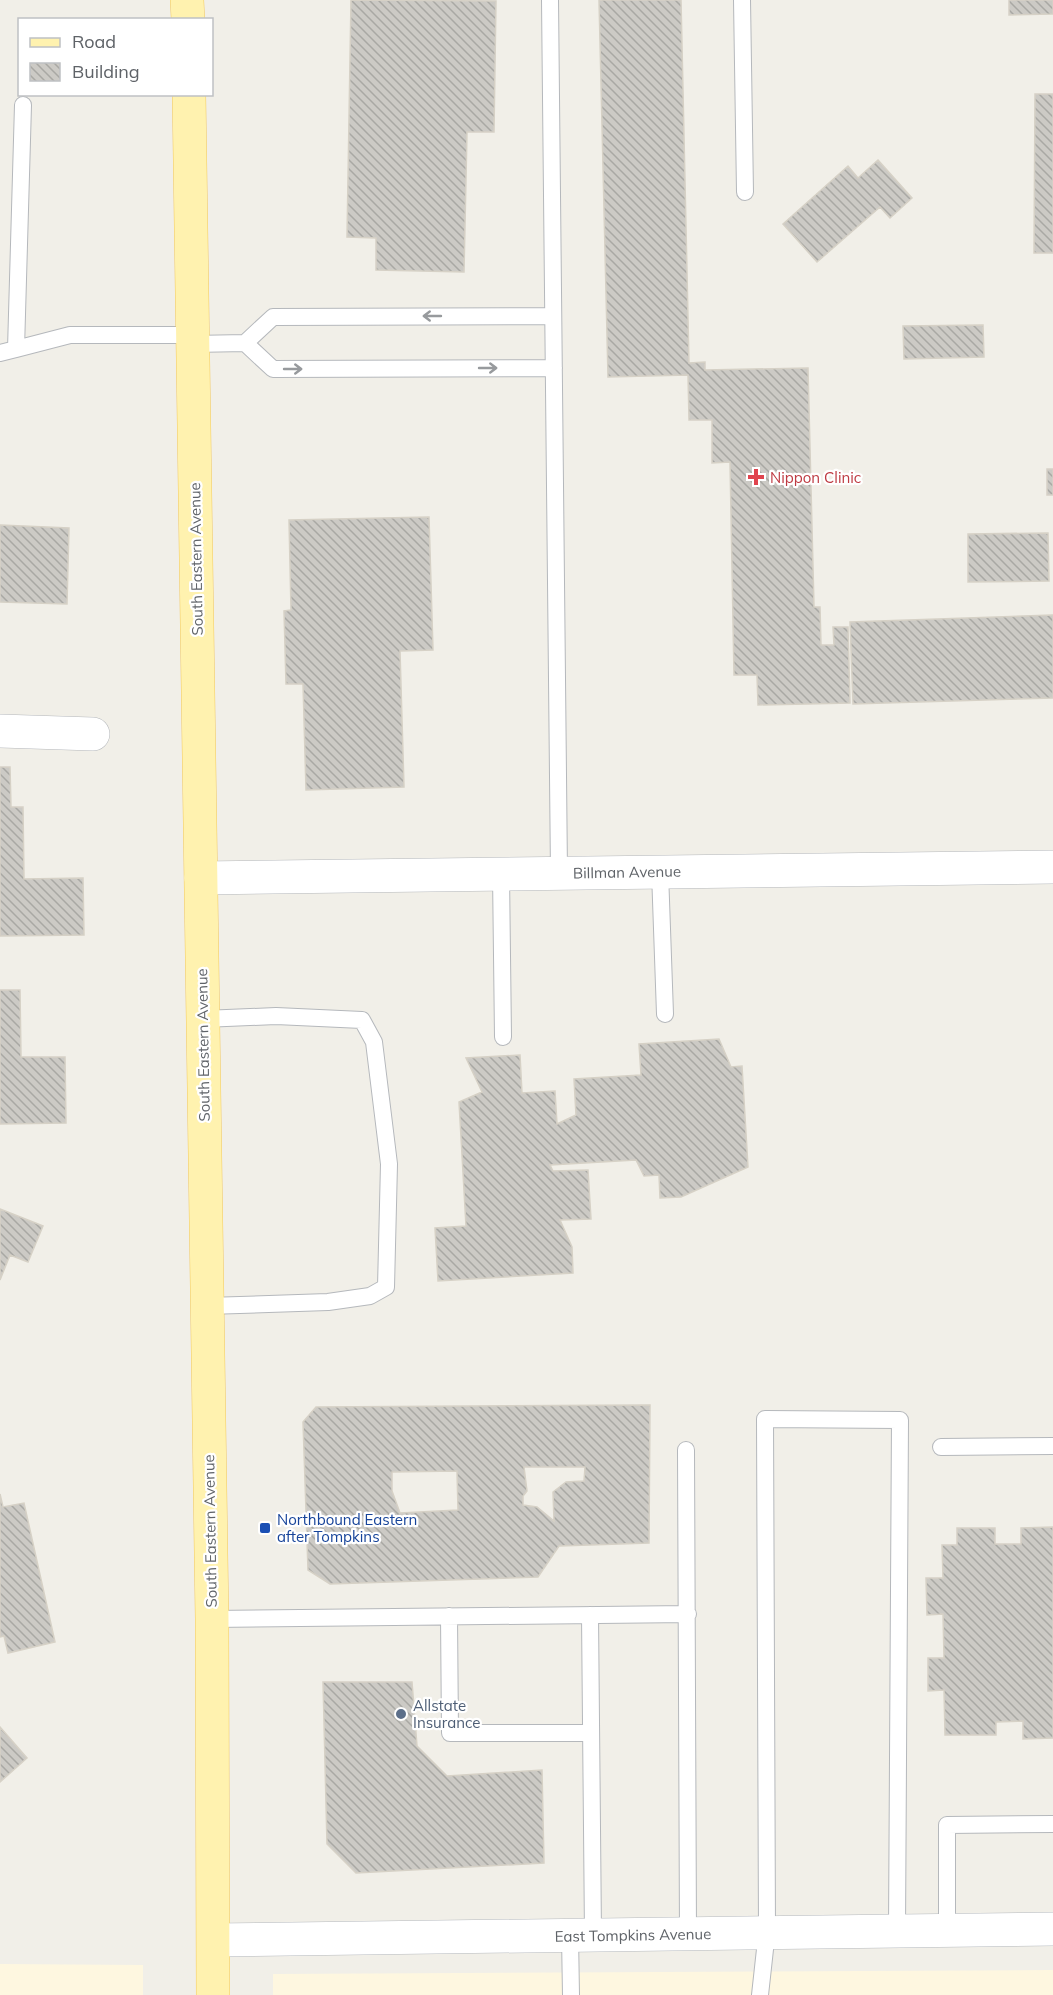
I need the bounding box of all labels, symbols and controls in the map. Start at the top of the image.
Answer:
legend [18,18,213,96]
text: Road [72,30,116,53]
text: Building [72,60,140,83]
one-way arrow [422,311,442,322]
one-way arrow [477,362,497,374]
one-way arrow [282,363,302,375]
marker: Nippon Clinic [747,468,765,486]
place label: Nippon Clinic [770,468,861,487]
street label: South Eastern Avenue [185,482,207,636]
street label: Billman Avenue [573,862,681,882]
street label: South Eastern Avenue [192,968,214,1122]
street label: South Eastern Avenue [199,1454,221,1608]
place label: Northbound Eastern after Tompkins [277,1510,417,1546]
marker: Northbound Eastern after Tompkins [258,1521,272,1535]
place label: Allstate Insurance [413,1696,480,1732]
marker: Allstate Insurance [394,1707,408,1721]
street label: East Tompkins Avenue [555,1924,711,1946]

